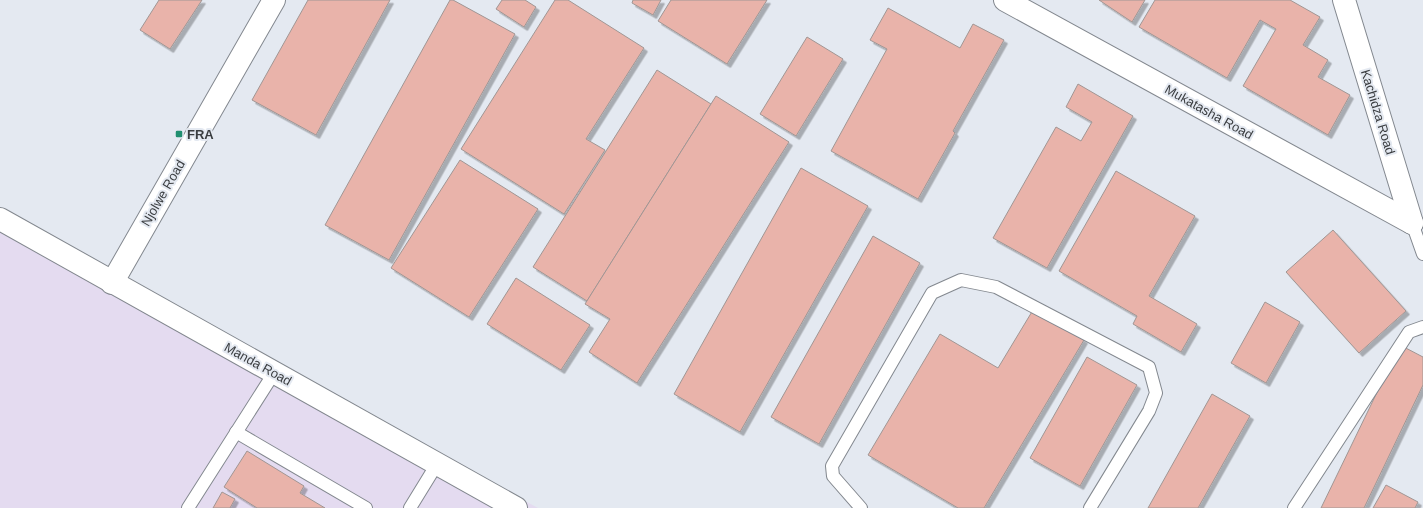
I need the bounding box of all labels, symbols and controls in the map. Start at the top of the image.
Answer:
street label: Kachidza Road [1358,68,1398,156]
street label: Mukatasha Road [1162,82,1256,142]
place label: FRA [187,127,214,142]
marker: FRA [174,129,184,139]
street label: Njolwe Road [138,157,188,229]
street label: Manda Road [222,339,294,389]

